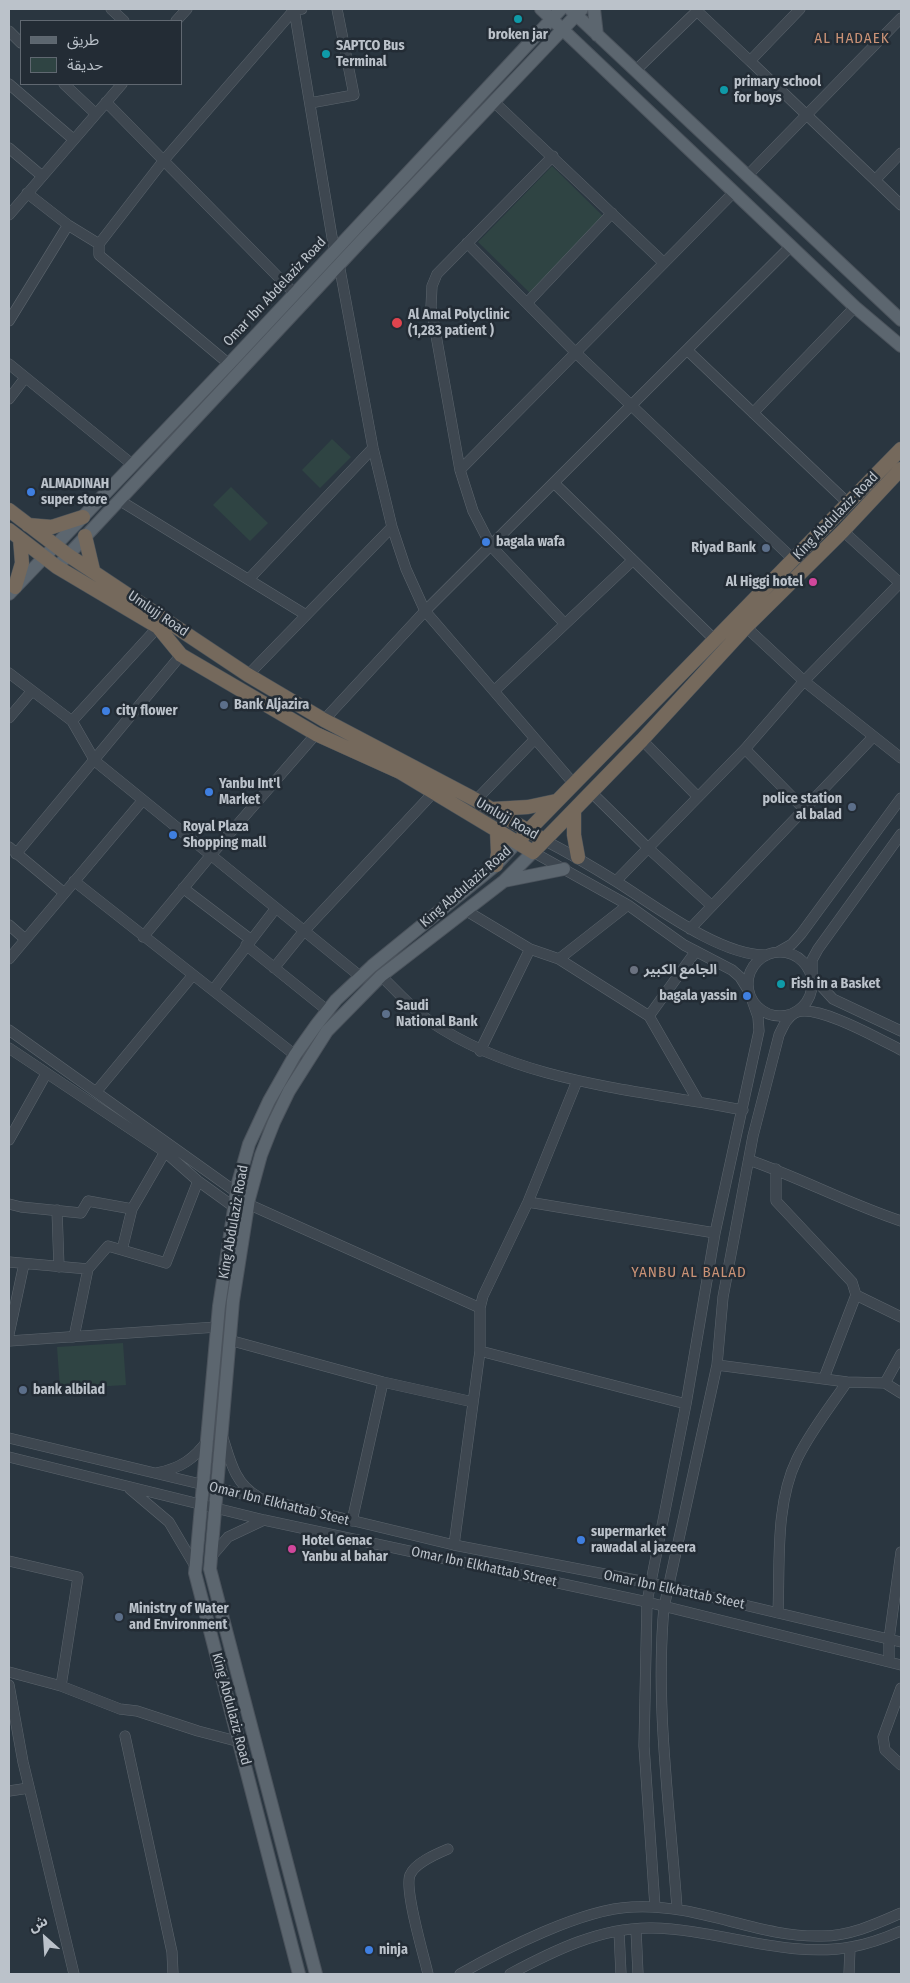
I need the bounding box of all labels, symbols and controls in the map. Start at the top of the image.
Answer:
marker: broken jar [512,13,524,25]
legend [20,20,182,85]
place label: broken jar [488,27,548,43]
district label: AL HADAEK [813,30,891,48]
text: طريق [67,31,99,49]
place label: SAPTCO Bus Terminal [336,38,405,70]
marker: SAPTCO Bus Terminal [320,48,332,60]
text: حديقة [67,56,103,74]
place label: primary school for boys [734,74,821,106]
marker: primary school for boys [718,84,730,96]
street label: Omar Ibn Abdelaziz Road [220,234,330,350]
place label: Al Amal Polyclinic (1,283 patient ) [408,307,510,340]
marker: Al Amal Polyclinic (1,283 patient ) [390,316,404,330]
street label: King Abdulaziz Road [790,469,882,563]
place label: ALMADINAH super store [41,476,109,508]
marker: ALMADINAH super store [25,486,37,498]
place label: bagala wafa [496,534,565,550]
marker: bagala wafa [480,536,492,548]
place label: Riyad Bank [691,540,756,556]
marker: Riyad Bank [760,542,772,554]
place label: Al Higgi hotel [726,574,803,590]
marker: Al Higgi hotel [807,576,819,588]
street label: Umlujj Road [125,588,191,640]
place label: Bank Aljazira [234,697,309,713]
marker: Bank Aljazira [218,699,230,711]
place label: city flower [116,703,178,719]
marker: city flower [100,705,112,717]
place label: Yanbu Int'l Market [219,776,280,809]
marker: Yanbu Int'l Market [203,786,215,798]
place label: police station al balad [762,791,842,824]
street label: Umlujj Road [473,794,541,844]
marker: police station al balad [846,801,858,813]
place label: Royal Plaza Shopping mall [183,819,266,852]
marker: Royal Plaza Shopping mall [167,829,179,841]
street label: King Abdulaziz Road [417,843,515,931]
place label: الجامع الكبير [644,962,717,978]
marker: الجامع الكبير [628,964,640,976]
place label: Fish in a Basket [791,976,880,992]
marker: Fish in a Basket [775,978,787,990]
place label: bagala yassin [659,988,737,1004]
marker: bagala yassin [741,990,753,1002]
place label: Saudi National Bank [396,998,478,1030]
marker: Saudi National Bank [380,1008,392,1020]
street label: King Abdulaziz Road [216,1164,252,1280]
district label: YANBU AL BALAD [629,1264,749,1282]
place label: bank albilad [33,1382,105,1398]
marker: bank albilad [17,1384,29,1396]
street label: Omar Ibn Elkhattab Steet [207,1478,351,1530]
place label: supermarket rawadal al jazeera [591,1524,696,1556]
place label: Hotel Genac Yanbu al bahar [302,1533,388,1565]
marker: supermarket rawadal al jazeera [575,1534,587,1546]
marker: Hotel Genac Yanbu al bahar [286,1543,298,1555]
street label: Omar Ibn Elkhattab Street [410,1543,558,1591]
street label: Omar Ibn Elkhattab Steet [602,1567,746,1613]
place label: Ministry of Water and Environment [129,1601,229,1634]
marker: Ministry of Water and Environment [113,1611,125,1623]
street label: King Abdulaziz Road [208,1651,254,1767]
text: ش [26,1912,51,1936]
north arrow [20,1913,70,1963]
place label: ninja [379,1942,408,1958]
marker: ninja [363,1944,375,1956]

